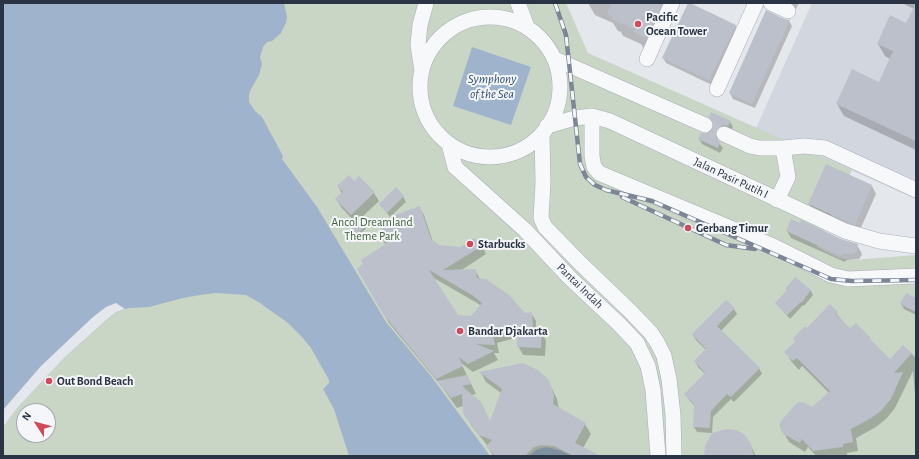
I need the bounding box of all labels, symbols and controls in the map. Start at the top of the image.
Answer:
place label: Pacific Ocean Tower [646,10,707,38]
marker: Pacific Ocean Tower [633,19,643,29]
water label: Symphony of the Sea [468,71,516,102]
street label: Jalan Pasir Putih I [691,154,771,202]
park label: Ancol Dreamland Theme Park [331,215,413,243]
place label: Gerbang Timur [696,221,768,235]
marker: Gerbang Timur [683,223,693,233]
place label: Starbucks [478,237,525,251]
marker: Starbucks [465,239,475,249]
street label: Pantai Indah [554,260,606,312]
place label: Bandar Djakarta [468,324,548,338]
marker: Bandar Djakarta [455,326,465,336]
place label: Out Bond Beach [57,374,133,388]
marker: Out Bond Beach [44,376,54,386]
north arrow [16,403,56,443]
text: N [20,410,33,423]

